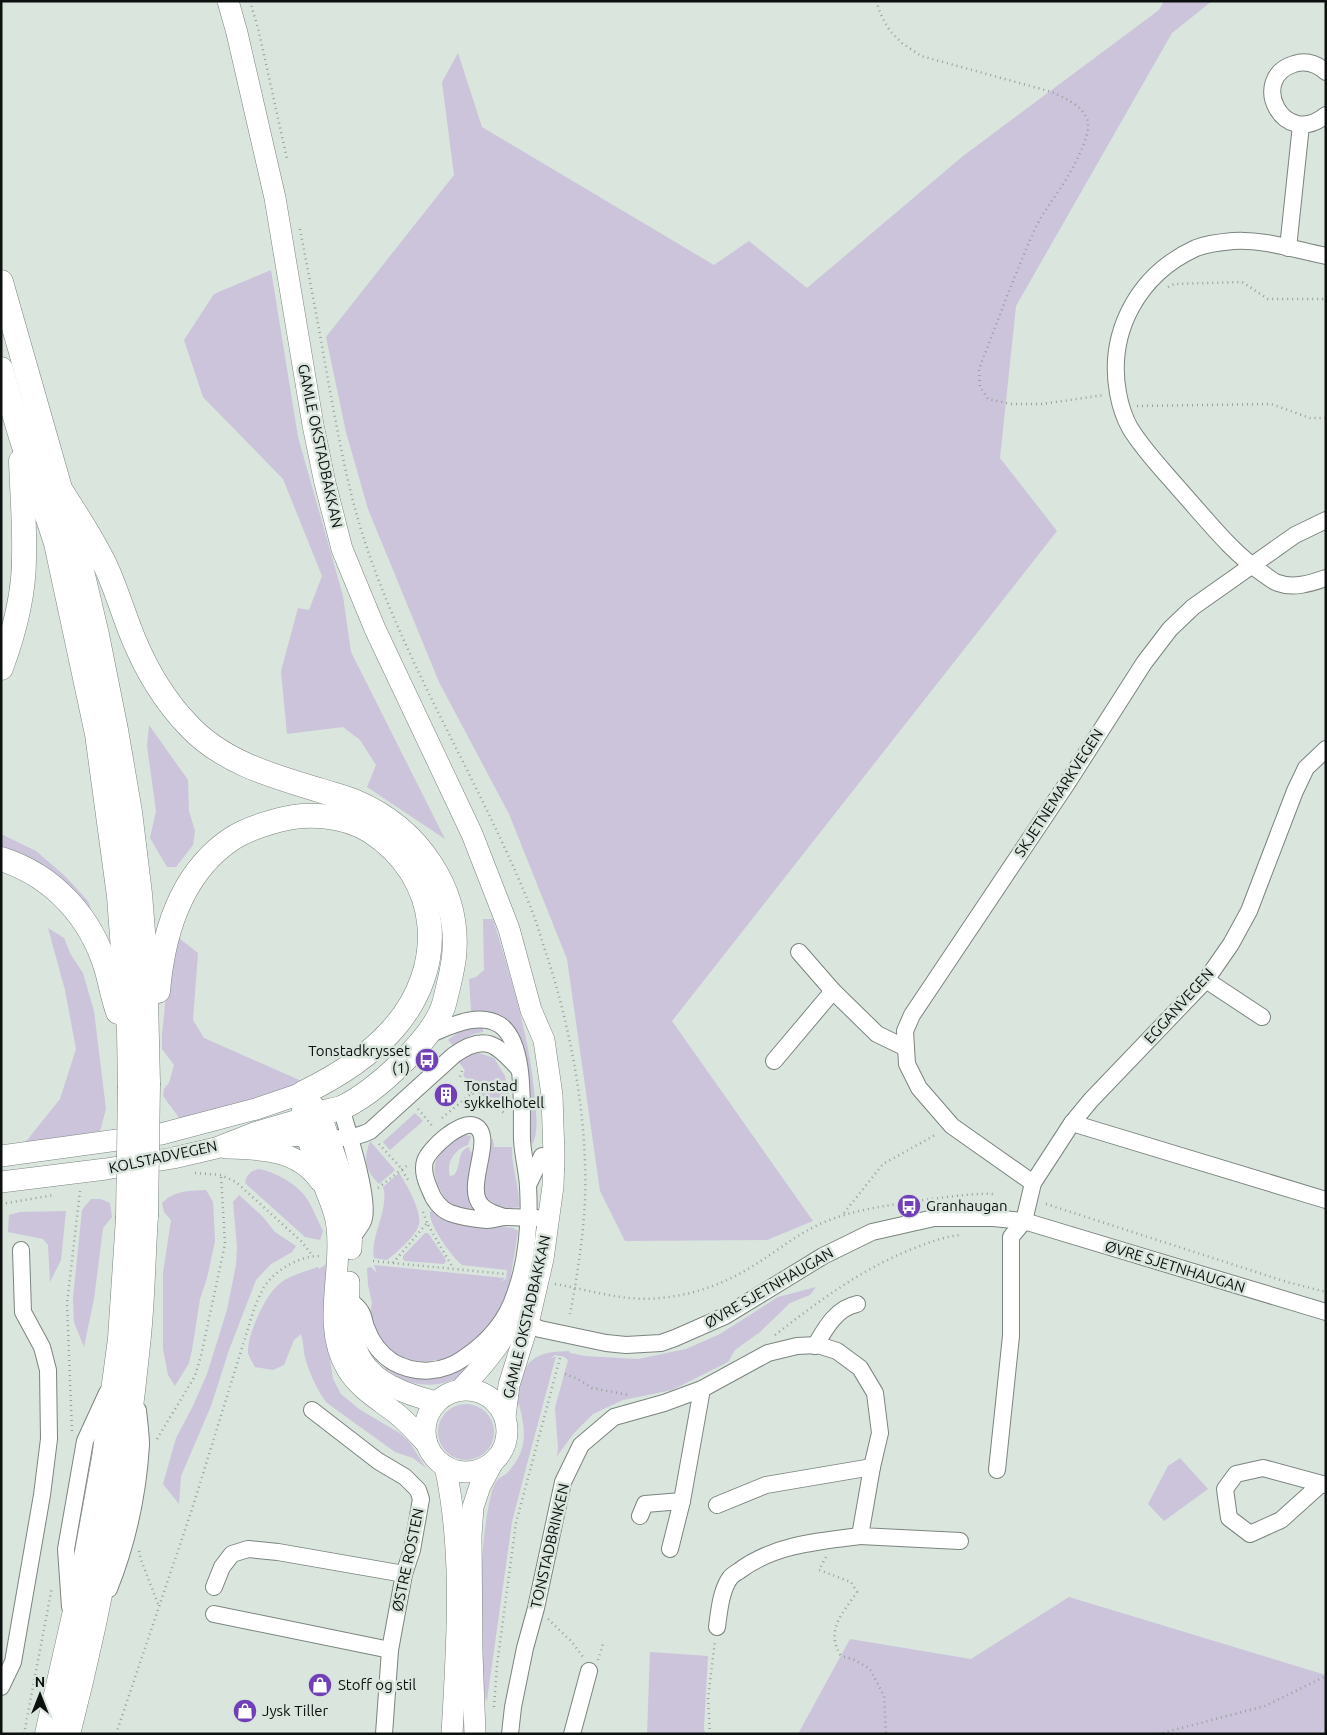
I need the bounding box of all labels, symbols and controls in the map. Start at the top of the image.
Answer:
street label: GAMLE OKSTADBAKKAN [295,362,346,529]
street label: SKJETNEMARKVEGEN [1011,726,1106,860]
street label: EGGANVEGEN [1140,965,1217,1047]
place label: Tonstadkrysset (1) [308,1042,410,1076]
bus stop icon: Tonstadkrysset (1) [414,1047,440,1073]
place label: Tonstad sykkelhotell [464,1077,544,1111]
building icon: Tonstad sykkelhotell [433,1082,459,1108]
street label: KOLSTADVEGEN [107,1137,219,1176]
bus stop icon: Granhaugan [896,1193,922,1219]
place label: Granhaugan [926,1197,1008,1214]
street label: GAMLE OKSTADBAKKAN [499,1234,554,1400]
street label: ØVRE SJETNHAUGAN [1103,1237,1247,1296]
street label: ØVRE SJETNHAUGAN [701,1244,836,1331]
street label: TONSTADBRINKEN [527,1482,572,1610]
street label: ØSTRE ROSTEN [388,1507,427,1613]
north arrow [15,1670,65,1720]
shop icon: Stoff og stil [307,1672,333,1698]
text: N [35,1674,45,1690]
place label: Stoff og stil [338,1676,416,1693]
shop icon: Jysk Tiller [232,1698,258,1724]
place label: Jysk Tiller [262,1702,329,1719]

